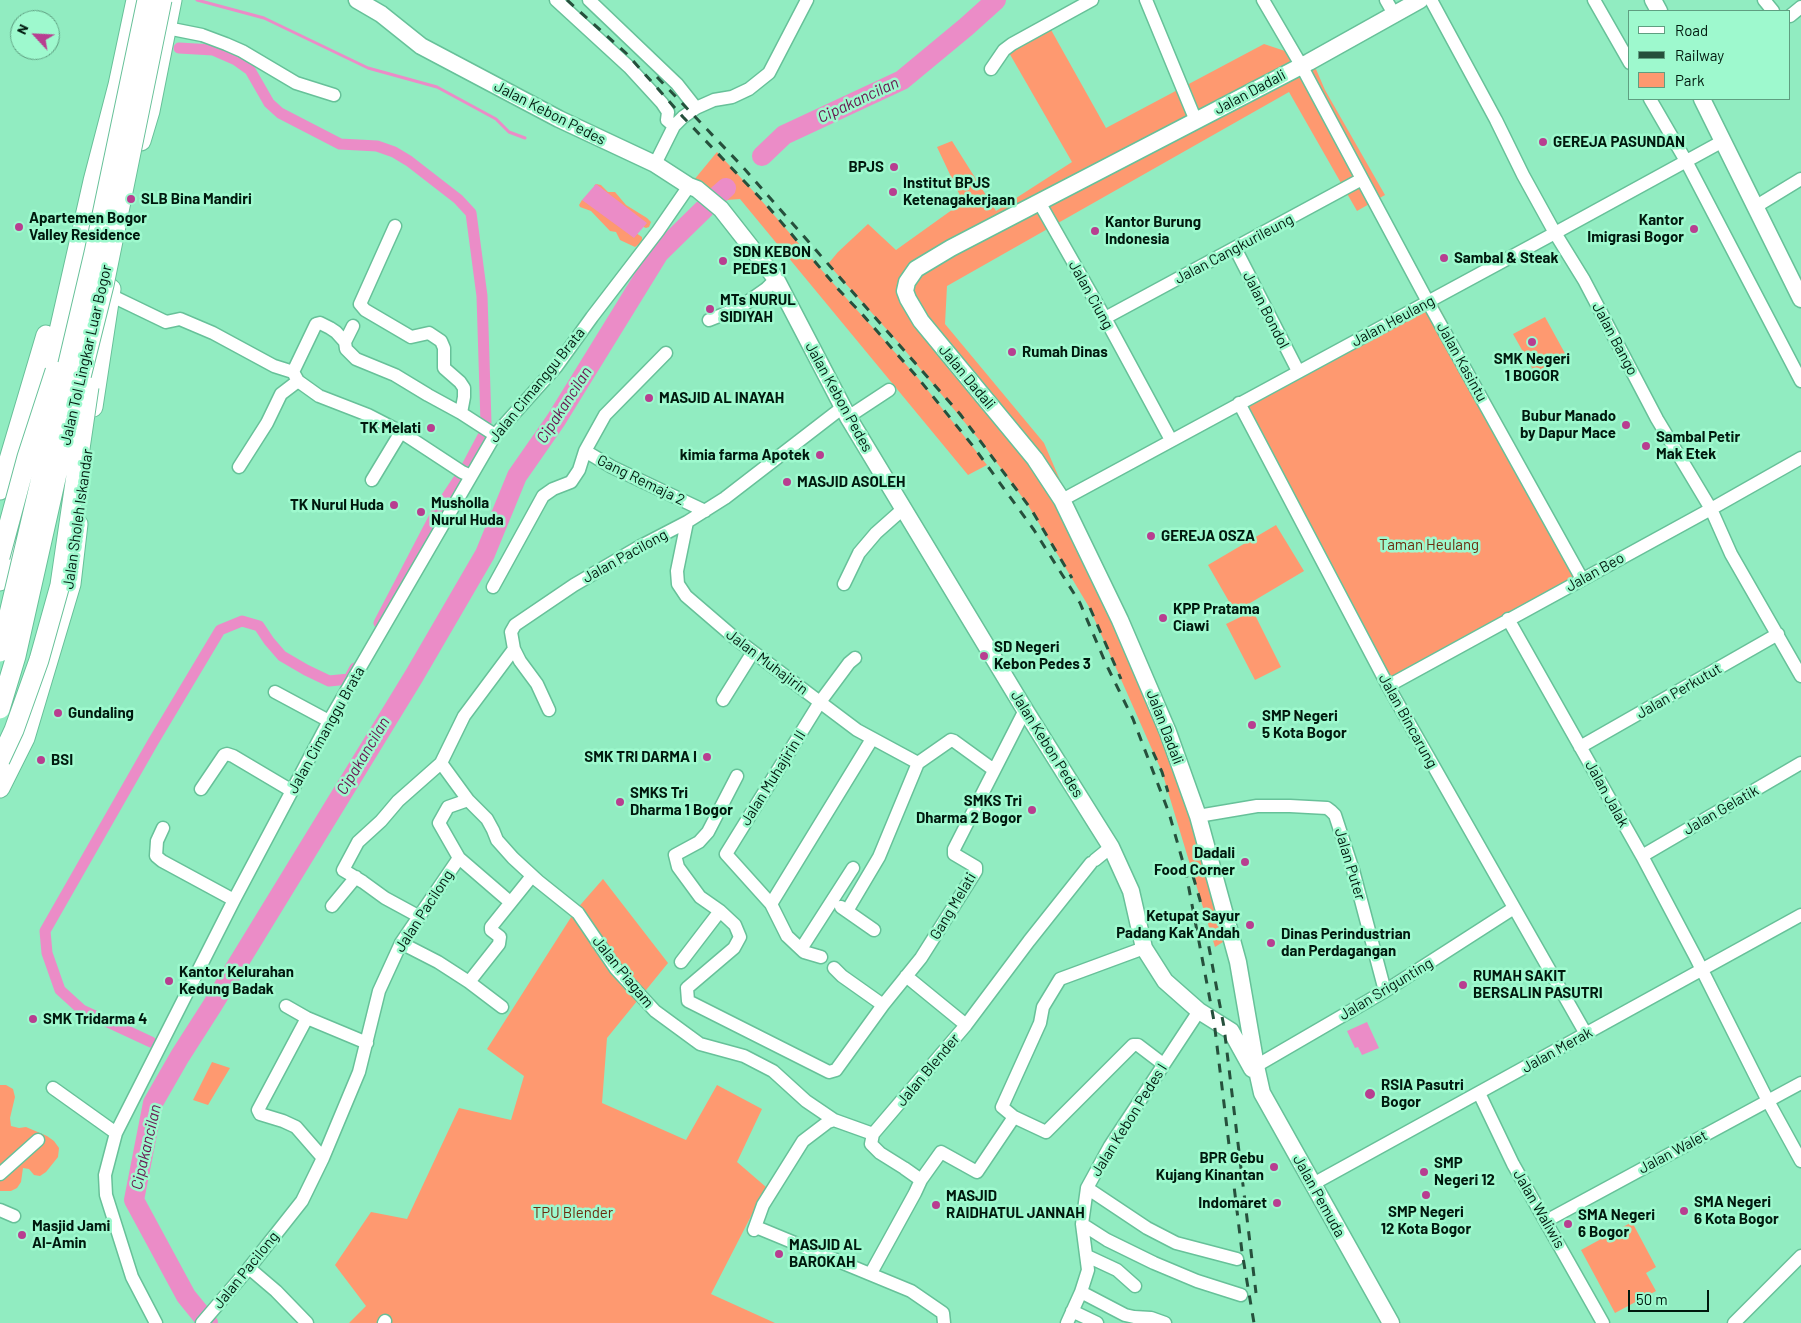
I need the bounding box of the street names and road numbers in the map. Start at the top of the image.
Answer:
street label: Jalan Dadali [1211,66,1289,118]
street label: Jalan Kebon Pedes [491,77,609,149]
street label: Jalan Cangkurileung [1172,210,1296,288]
street label: Jalan Ciung [1065,258,1117,332]
street label: Jalan Tol Lingkar Luar Bogor [56,263,116,447]
street label: Jalan Bondol [1239,269,1293,351]
street label: Jalan Heulang [1348,292,1438,350]
street label: Jalan Bango [1588,300,1642,378]
street label: Jalan Kasintu [1433,319,1491,405]
street label: Jalan Cimanggu Brata [485,324,589,446]
street label: Jalan Kebon Pedes [801,339,877,455]
street label: Jalan Dadali [935,341,999,413]
street label: Jalan Sholeh Iskandar [59,448,97,590]
street label: Gang Remaja 2 [594,451,688,509]
street label: Jalan Pacilong [579,525,671,587]
street label: Jalan Beo [1563,549,1627,595]
street label: Jalan Muhajirin [722,625,812,699]
street label: Jalan Perkutut [1633,659,1725,723]
street label: Jalan Cimanggu Brata [284,663,368,797]
street label: Jalan Bincarung [1375,671,1441,771]
street label: Jalan Kebon Pedes [1007,687,1087,801]
street label: Jalan Dadali [1143,687,1187,767]
street label: Jalan Muhajirin II [737,727,809,829]
street label: Jalan Jalak [1581,758,1633,830]
street label: Jalan Gelatik [1680,781,1762,839]
street label: Jalan Puter [1331,826,1369,902]
street label: Jalan Pacilong [391,867,457,955]
street label: Gang Melati [926,869,980,943]
street label: Jalan Piagam [589,933,657,1011]
street label: Jalan Srigunting [1336,954,1436,1024]
street label: Jalan Merak [1519,1023,1595,1077]
street label: Jalan Blender [893,1030,963,1110]
street label: Jalan Kebon Pedes I [1087,1060,1171,1180]
street label: Jalan Walet [1635,1126,1711,1178]
street label: Jalan Pemuda [1289,1152,1349,1240]
street label: Jalan Waliwis [1509,1166,1569,1252]
street label: Jalan Pacilong [209,1228,283,1312]

